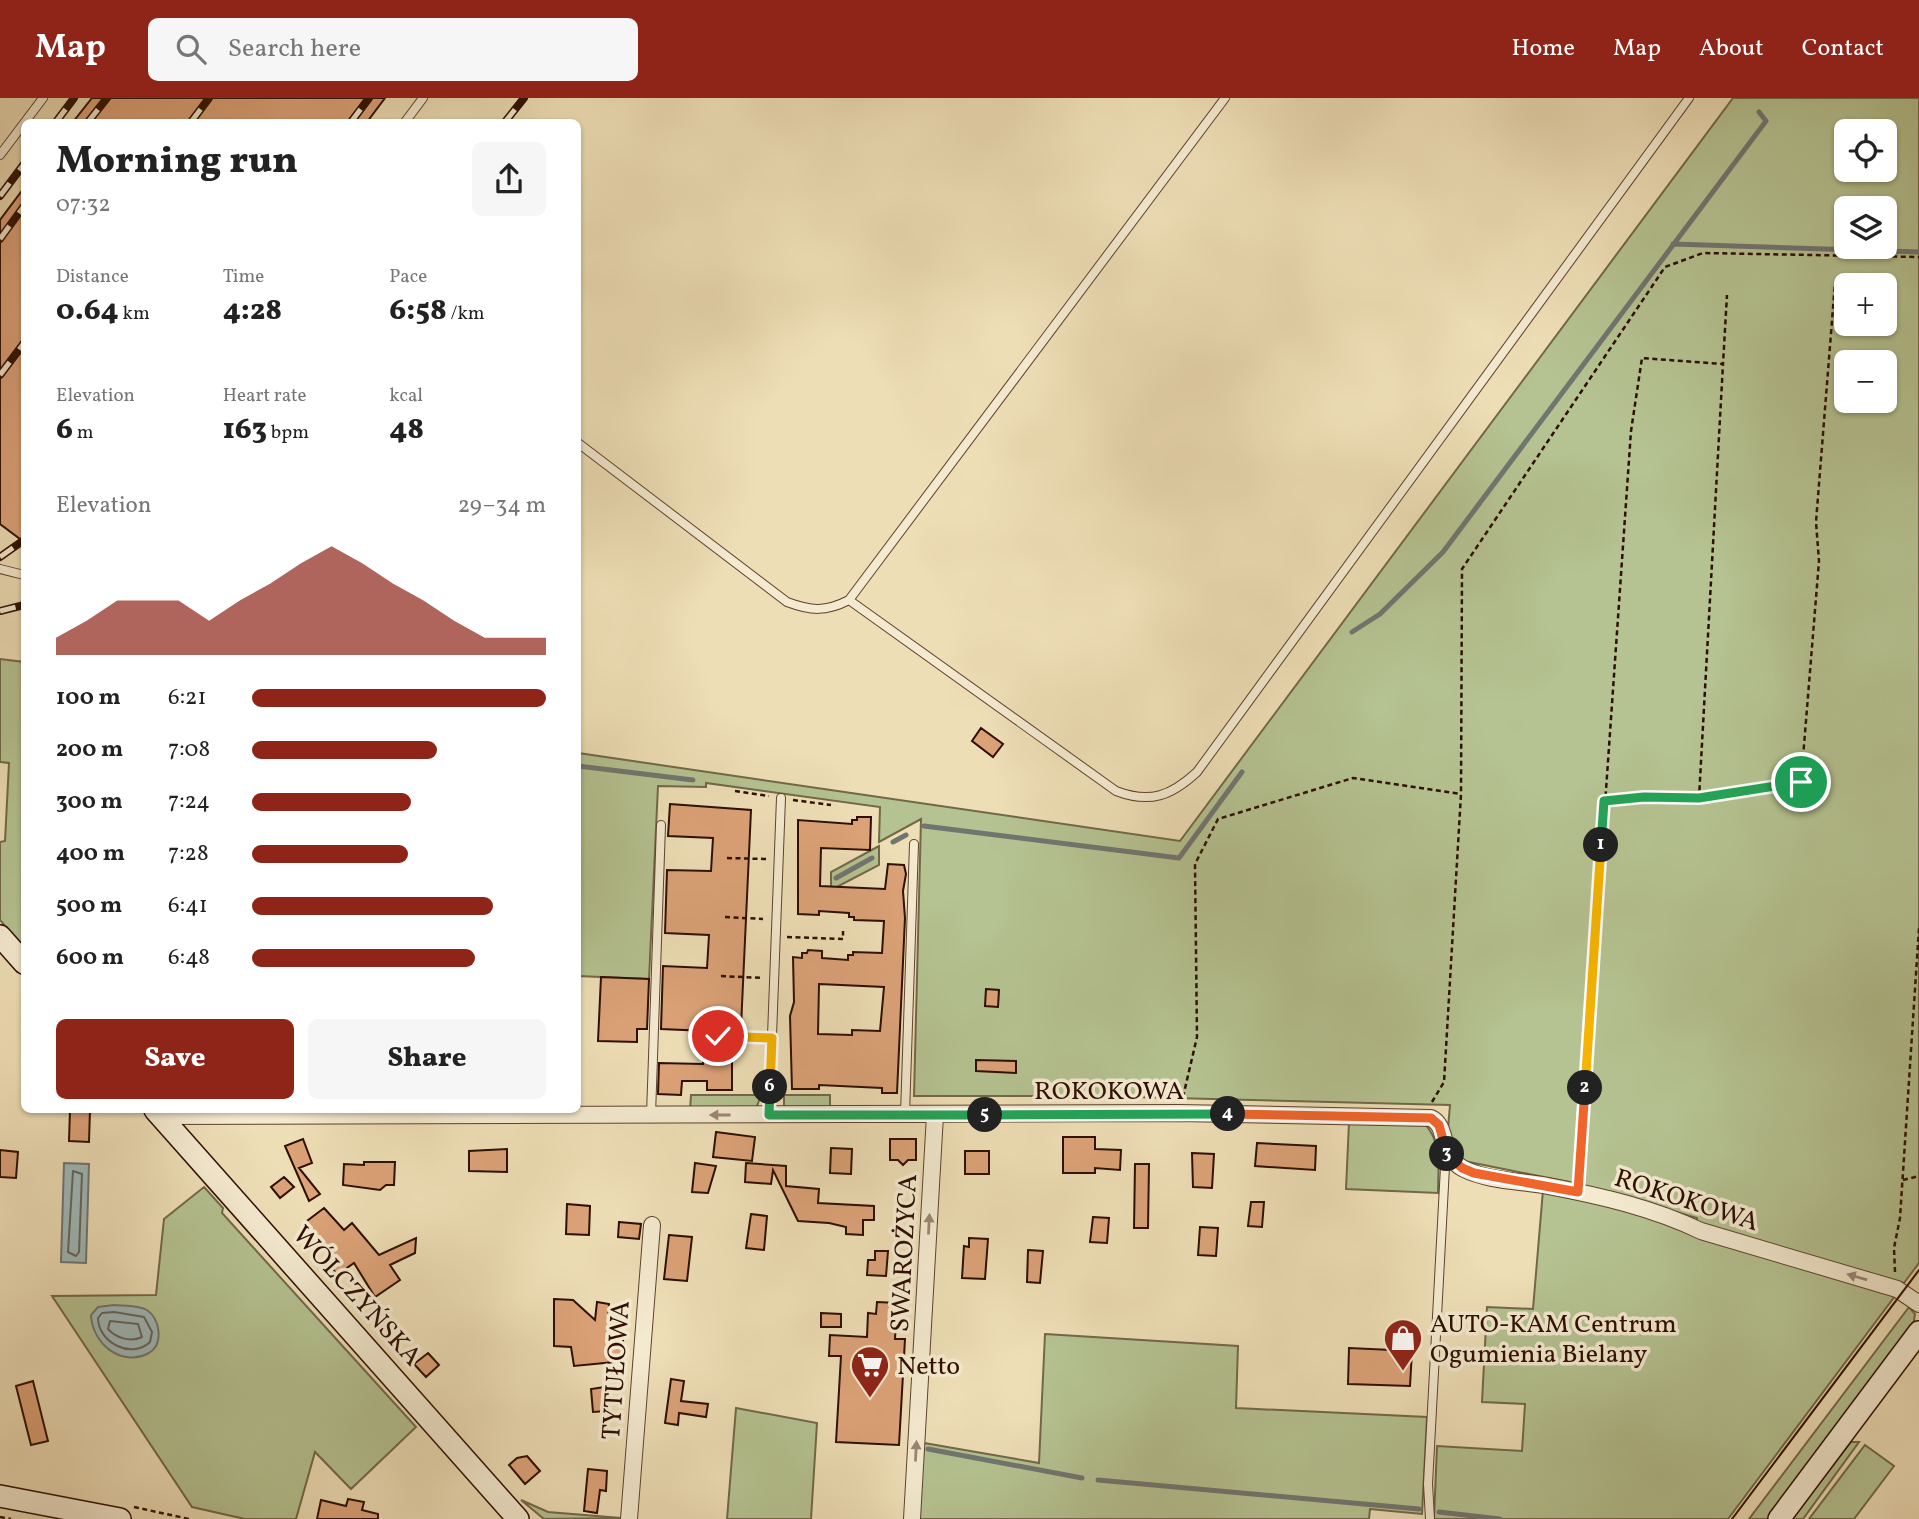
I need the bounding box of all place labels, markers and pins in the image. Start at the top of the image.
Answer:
pin [1771,752,1831,812]
pin: 1 [1584,828,1618,862]
pin [688,1006,748,1066]
pin: 6 [752,1070,788,1104]
pin: 2 [1568,1070,1602,1105]
pin: 4 [1210,1096,1246,1132]
pin: 5 [968,1098,1002,1132]
pin: 3 [1430,1136,1464,1172]
place label: AUTO-KAM Centrum Ogumienia Bielany [1430,1307,1677,1373]
shop icon: AUTO-KAM Centrum Ogumienia Bielany [1382,1317,1424,1372]
supermarket icon: Netto [849,1344,891,1399]
place label: Netto [897,1349,960,1385]

